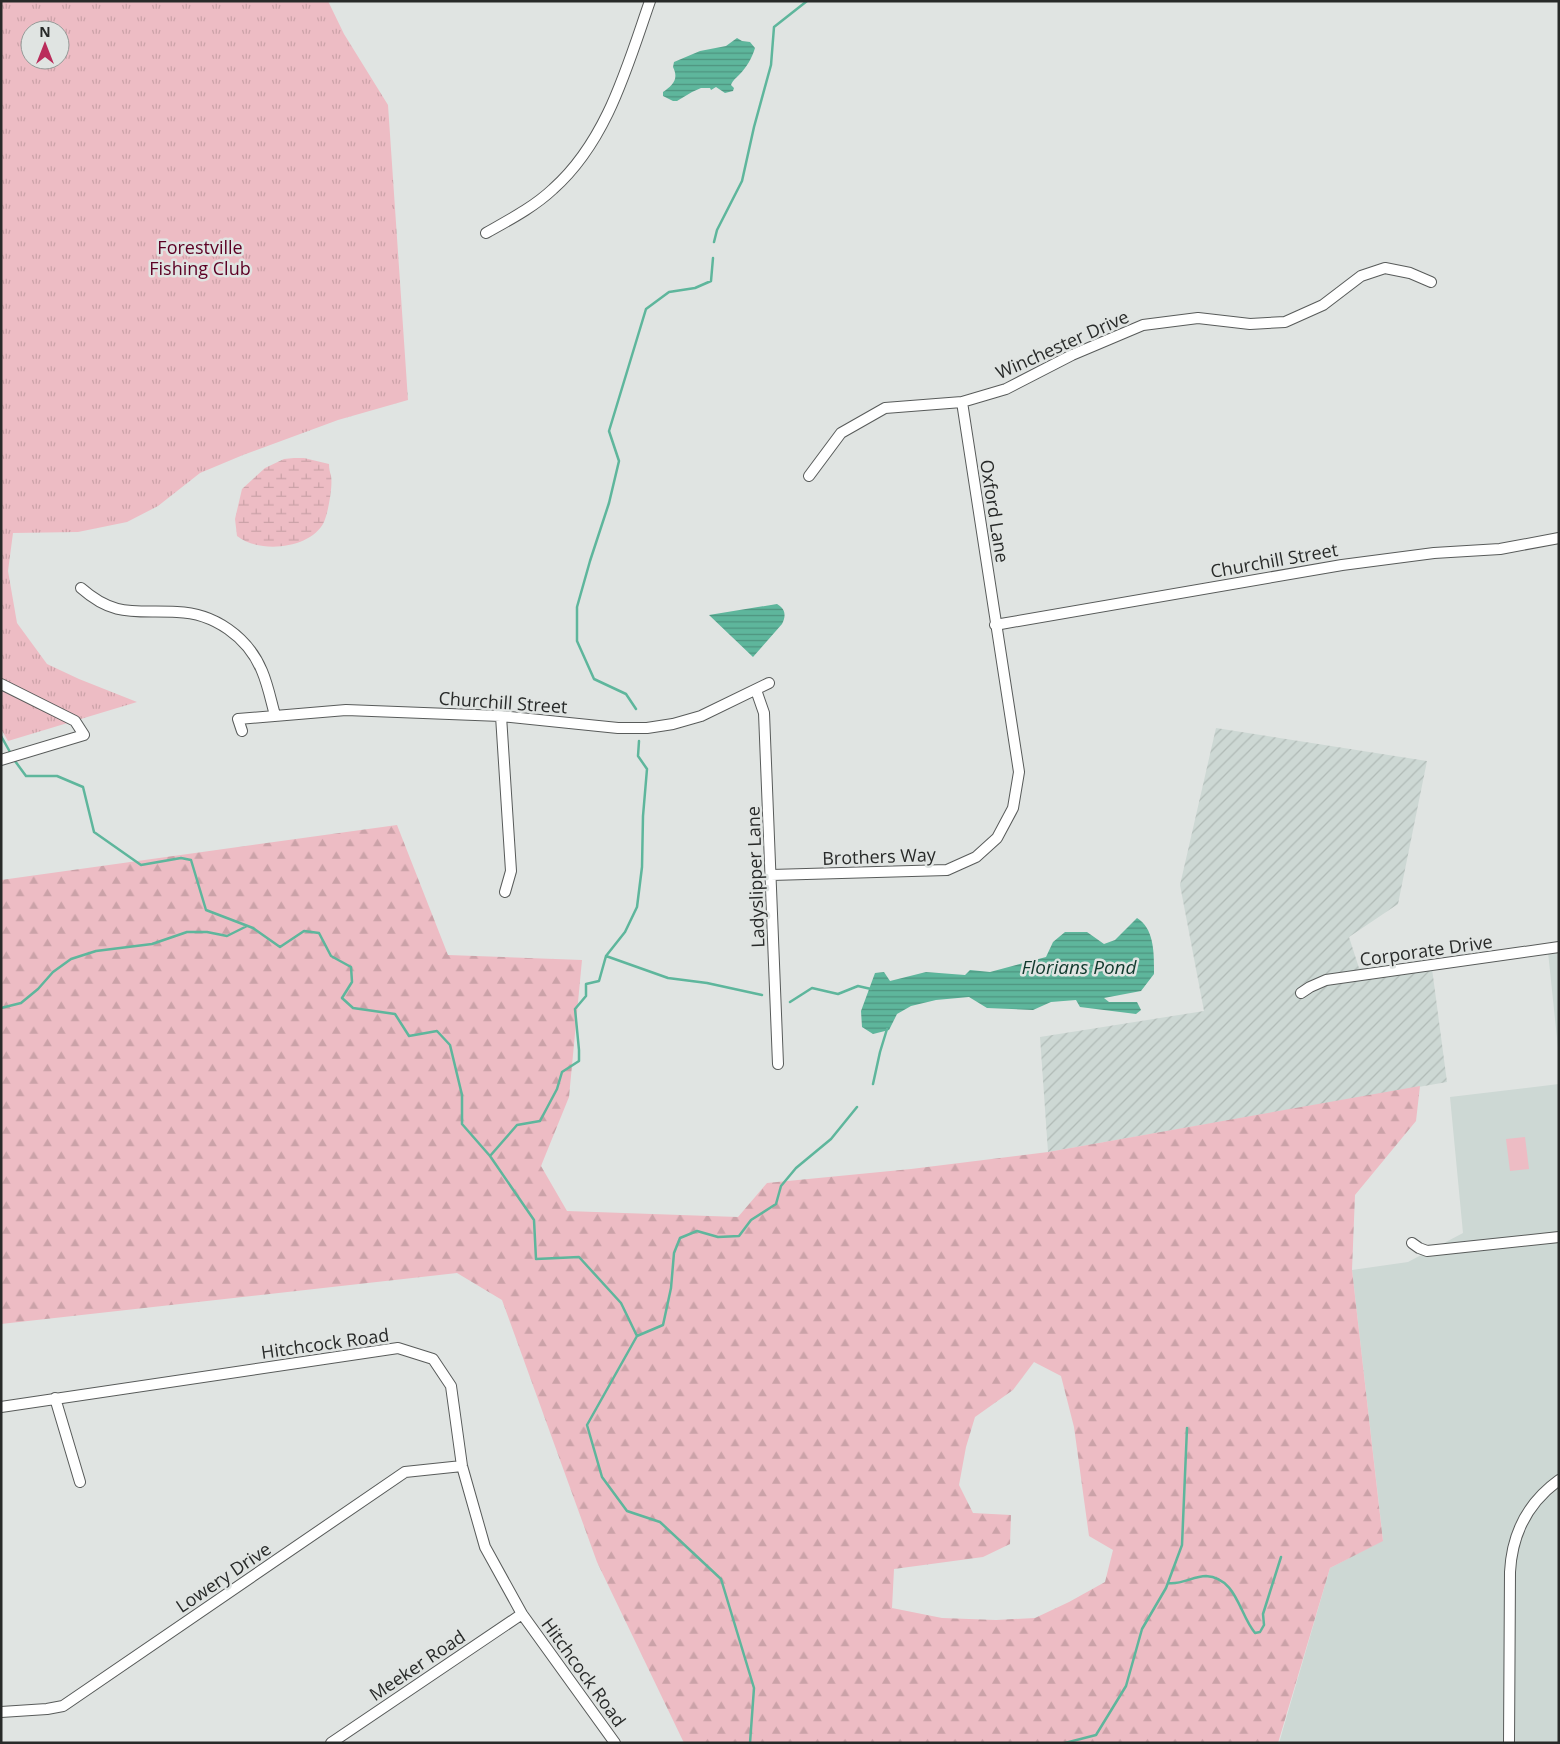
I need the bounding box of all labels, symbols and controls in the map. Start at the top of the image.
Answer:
north arrow [20,20,70,70]
text: N [39,22,51,41]
park label: Forestville Fishing Club [149,235,251,280]
street label: Winchester Drive [992,304,1132,384]
street label: Oxford Lane [975,458,1015,564]
street label: Churchill Street [1208,537,1340,583]
street label: Churchill Street [438,686,568,718]
street label: Ladyslipper Lane [741,806,769,948]
street label: Brothers Way [822,842,937,870]
street label: Corporate Drive [1358,929,1494,971]
water label: Florians Pond [1021,954,1138,980]
street label: Hitchcock Road [259,1322,391,1364]
street label: Lowery Drive [171,1536,275,1618]
street label: Hitchcock Road [536,1613,632,1731]
street label: Meeker Road [364,1624,470,1706]

